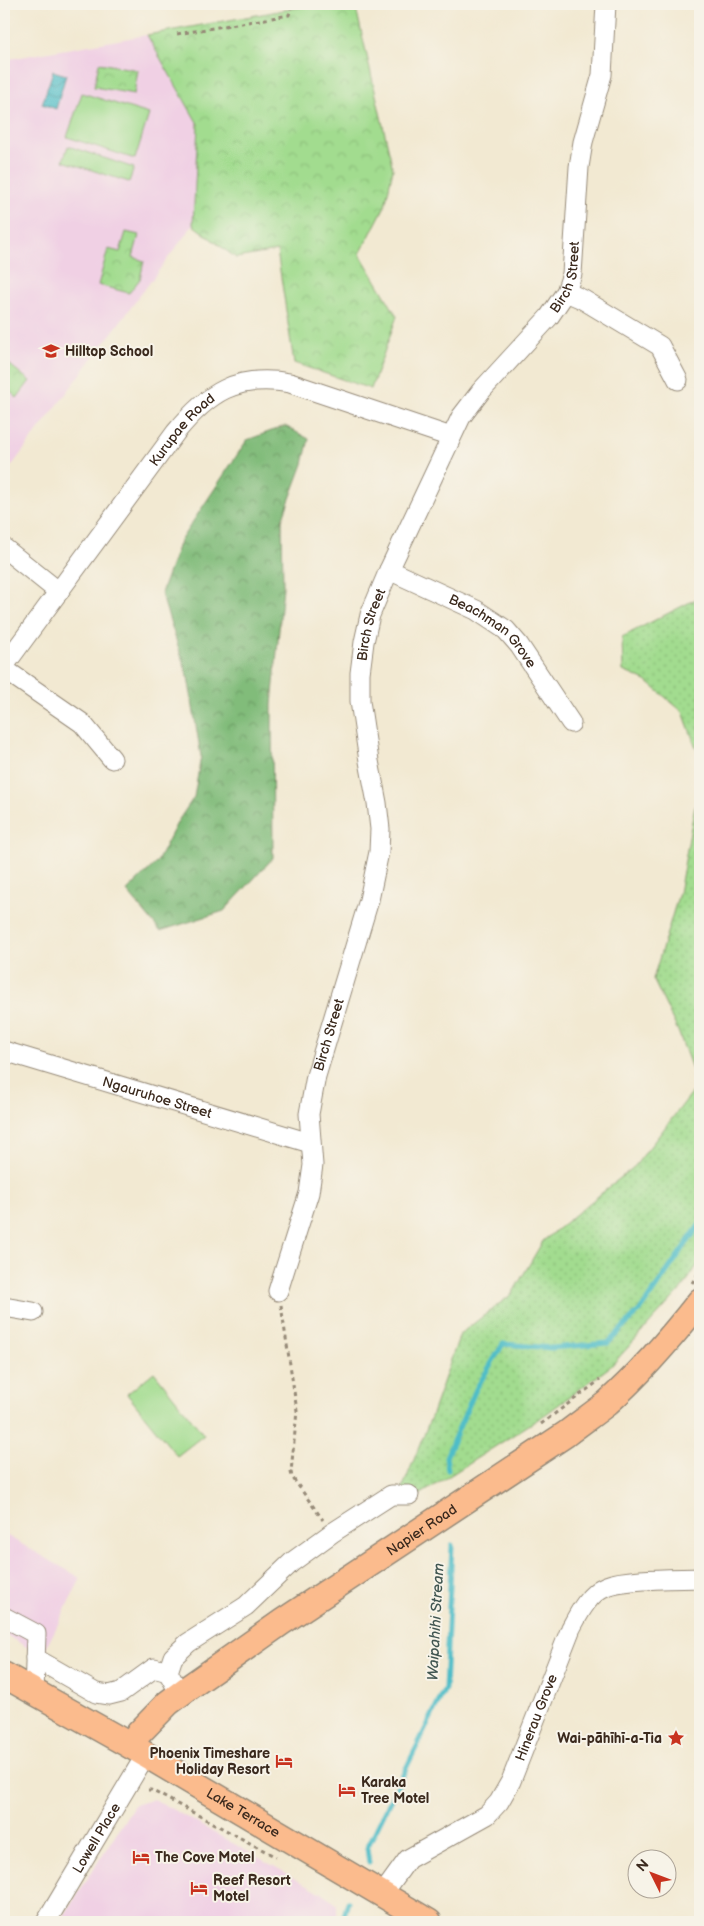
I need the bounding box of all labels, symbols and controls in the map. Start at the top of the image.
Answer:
street label: Birch Street [546,240,583,316]
school or university icon: Hilltop School [41,341,61,361]
place label: Hilltop School [65,343,153,360]
street label: Kurupae Road [145,389,218,469]
street label: Birch Street [353,585,389,662]
street label: Beachman Grove [446,590,540,671]
street label: Birch Street [310,996,348,1073]
street label: Ngauruhoe Street [101,1073,215,1122]
street label: Napier Road [383,1500,460,1559]
water label: Waipahihi Stream [423,1563,449,1681]
street label: Hinerau Grove [511,1671,561,1763]
place icon: Wai-pāhīhī-a-Tia [666,1728,686,1748]
place label: Wai-pāhīhī-a-Tia [557,1730,662,1747]
place label: Phoenix Timeshare Holiday Resort [150,1745,270,1778]
hotel icon: Phoenix Timeshare Holiday Resort [274,1751,294,1771]
place label: Karaka Tree Motel [361,1774,429,1807]
hotel icon: Karaka Tree Motel [337,1780,357,1800]
street label: Lake Terrace [203,1784,283,1841]
street label: Lowell Place [69,1800,124,1876]
hotel icon: The Cove Motel [131,1847,151,1867]
north arrow [626,1848,676,1898]
place label: The Cove Motel [155,1849,254,1866]
text: N [633,1856,653,1875]
place label: Reef Resort Motel [213,1872,291,1905]
hotel icon: Reef Resort Motel [189,1878,209,1898]

